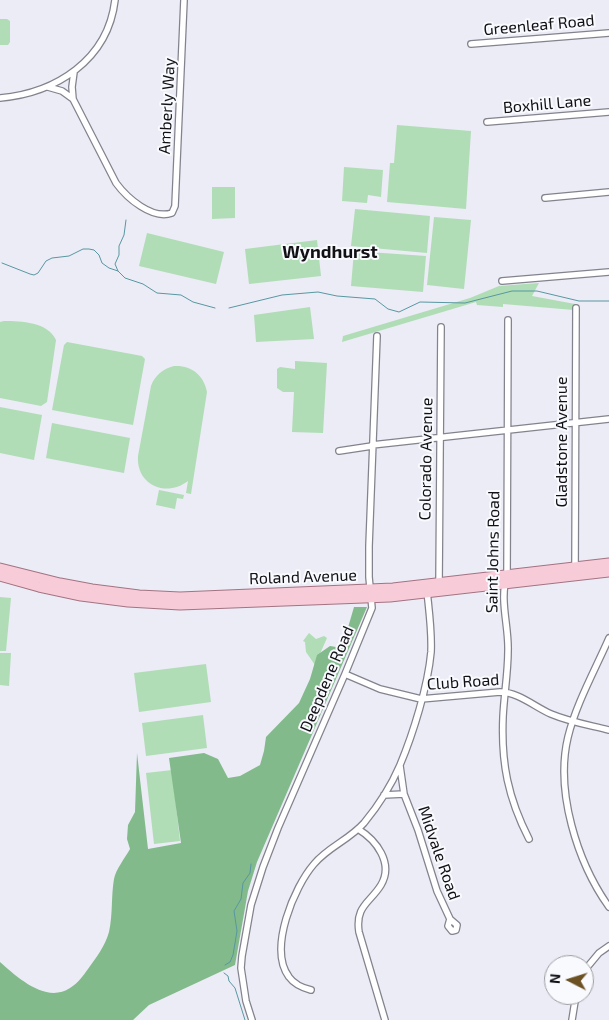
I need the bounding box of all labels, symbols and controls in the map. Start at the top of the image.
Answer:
street label: Greenleaf Road [483,11,595,39]
street label: Amberly Way [155,57,179,155]
street label: Boxhill Lane [502,91,592,117]
district label: Wyndhurst [282,241,378,263]
street label: Gladstone Avenue [552,376,572,508]
street label: Colorado Avenue [415,397,437,521]
street label: Saint Johns Road [482,491,504,613]
street label: Roland Avenue [249,566,357,588]
street label: Deepdene Road [296,623,358,735]
street label: Club Road [426,670,500,694]
street label: Midvale Road [414,803,464,903]
north arrow [544,955,594,1005]
text: N [546,973,563,985]

